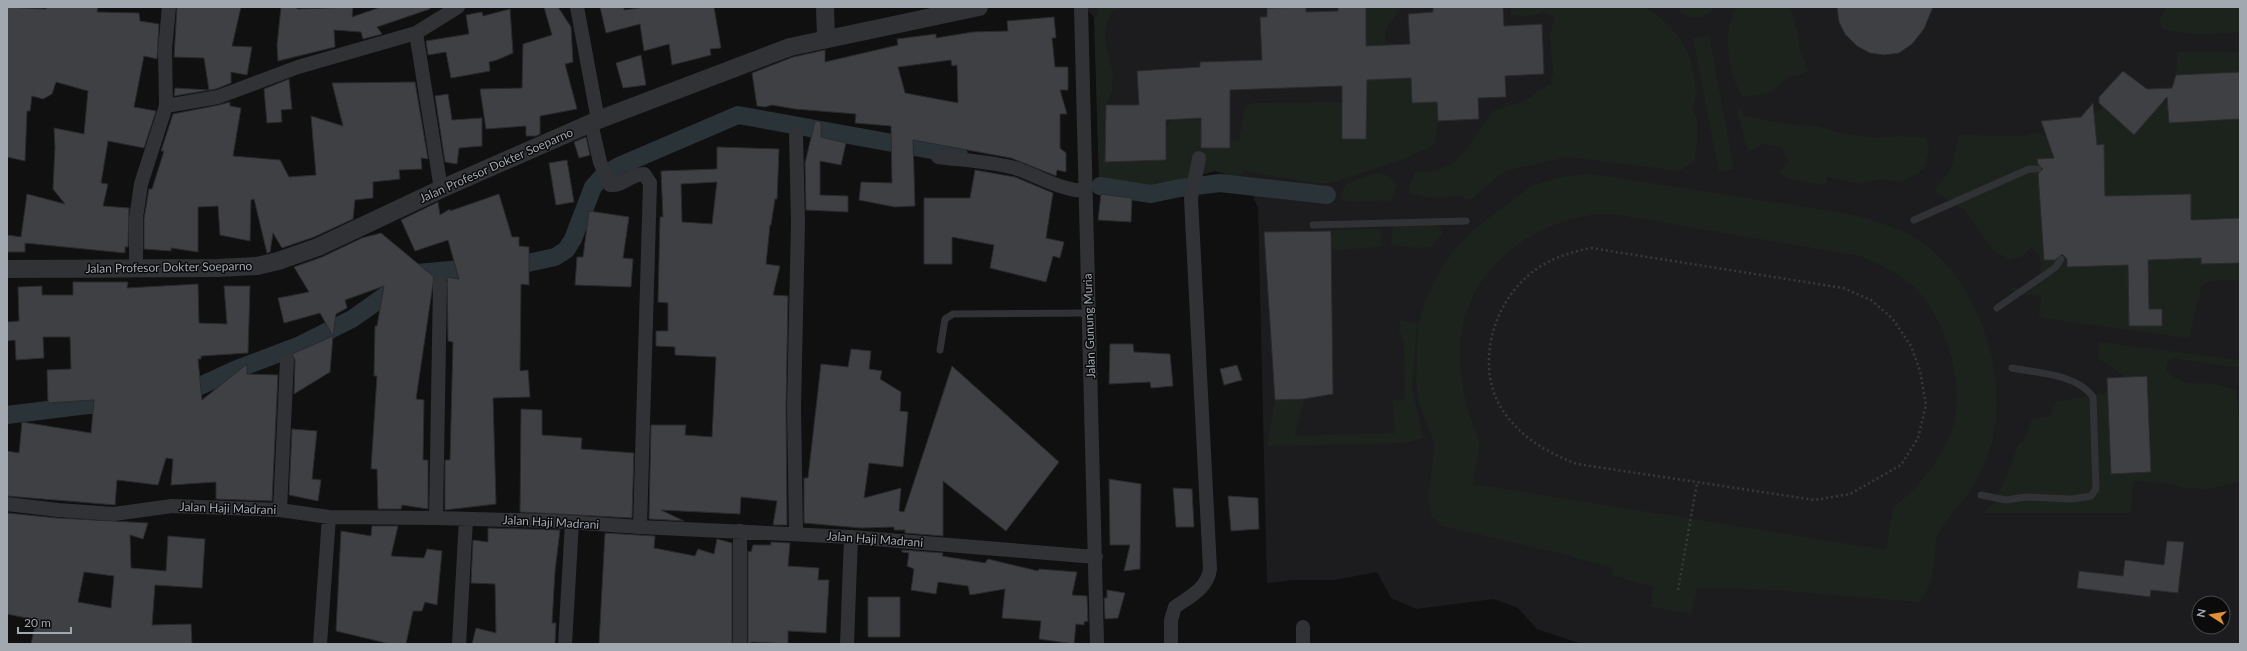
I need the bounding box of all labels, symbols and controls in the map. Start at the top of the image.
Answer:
street label: Jalan Profesor Dokter Soeparno [417,124,575,206]
street label: Jalan Profesor Dokter Soeparno [86,258,253,276]
street label: Jalan Gunung Muria [1080,273,1098,379]
street label: Jalan Haji Madrani [179,499,277,517]
street label: Jalan Haji Madrani [502,512,600,532]
street label: Jalan Haji Madrani [826,528,924,550]
north arrow [2191,595,2231,635]
text: N [2193,607,2208,618]
scale bar [18,609,71,635]
text: 20 m [24,615,51,630]

